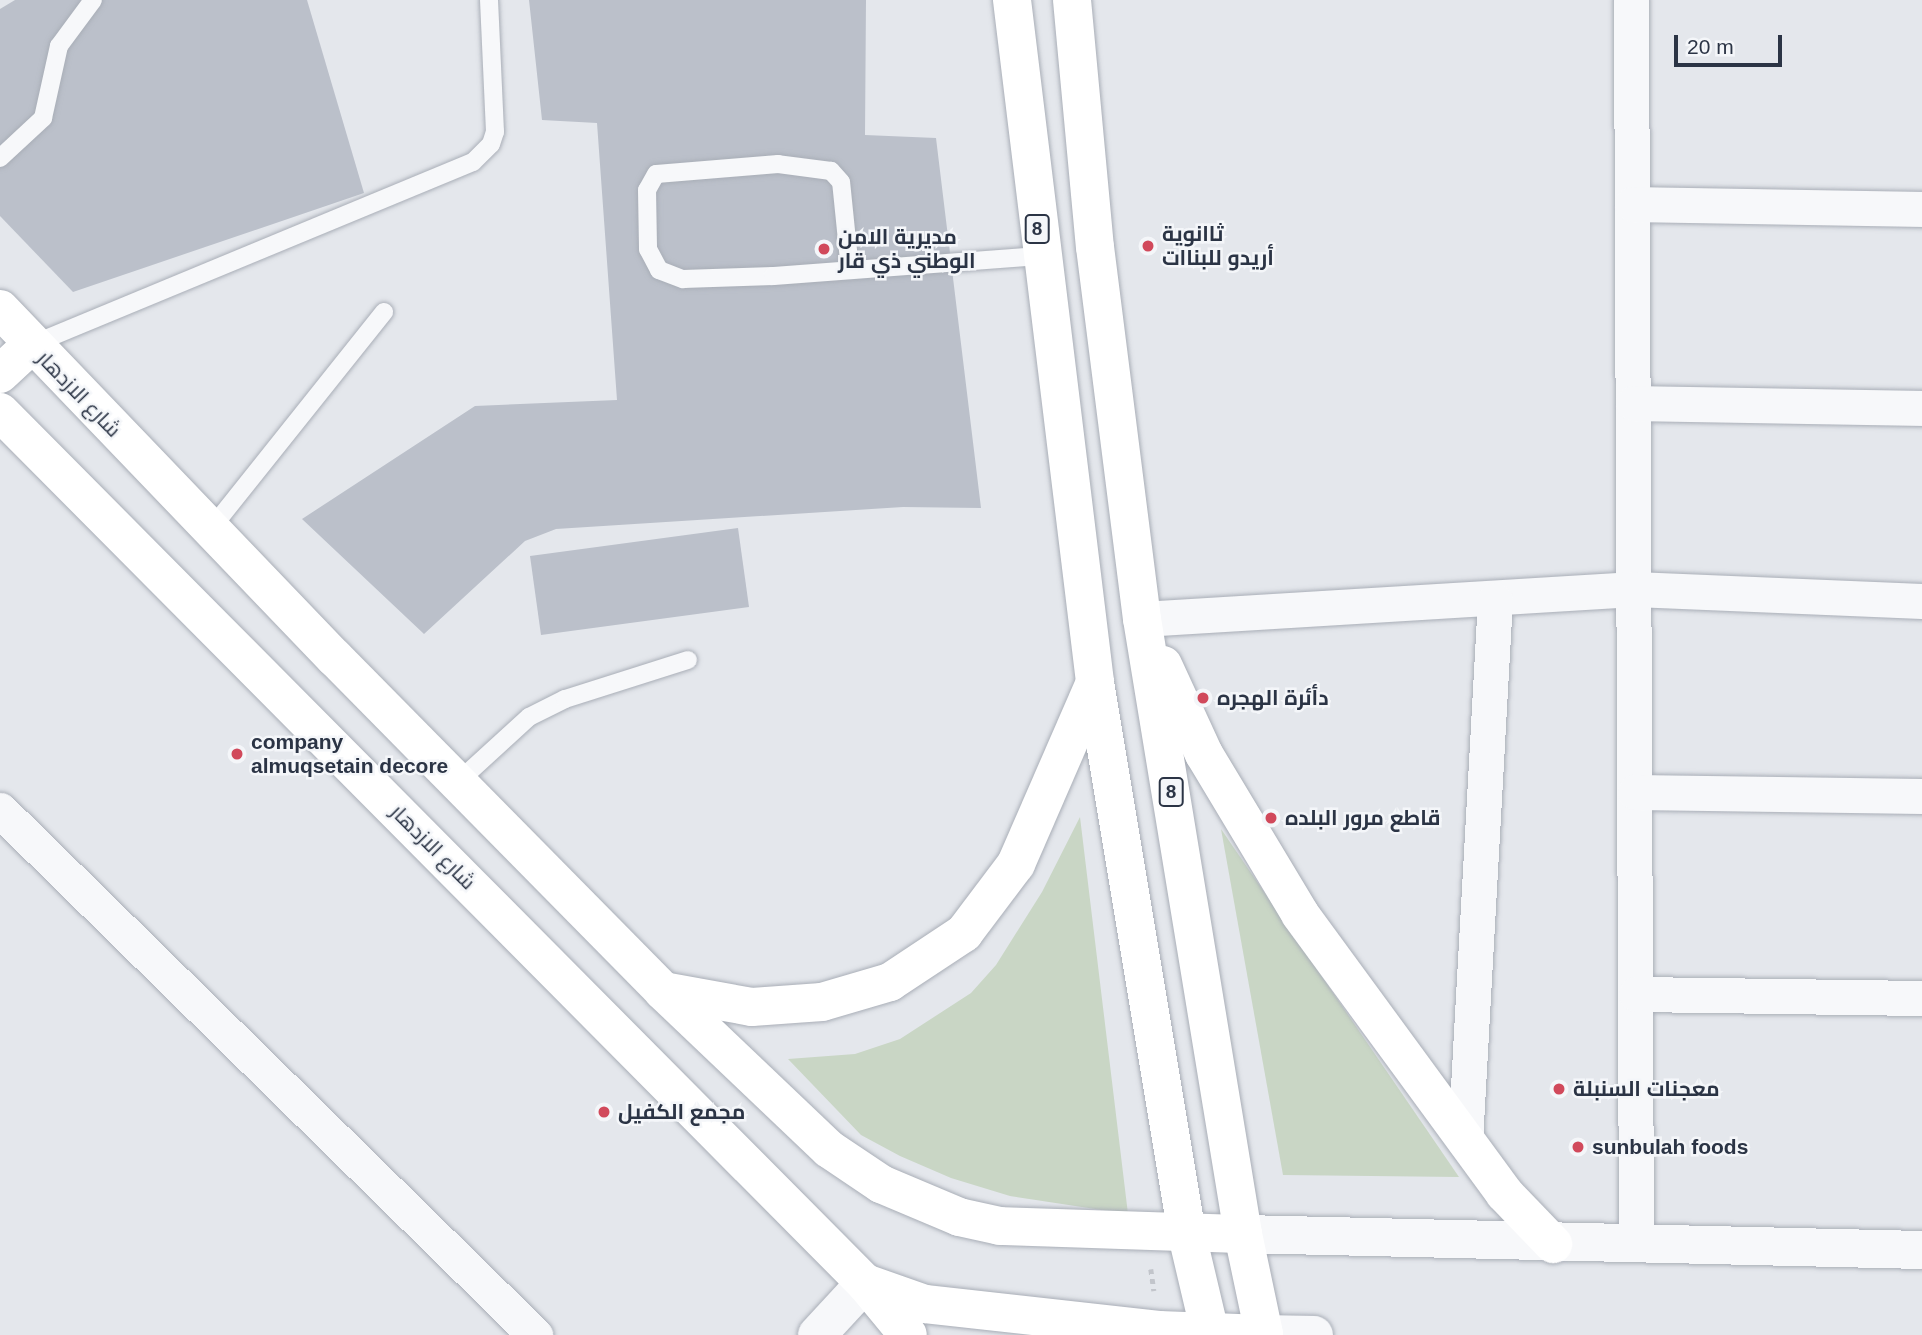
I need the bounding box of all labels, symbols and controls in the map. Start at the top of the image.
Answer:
scale bar [1677,21,1786,65]
text: 20 m [1687,35,1734,58]
road number: 8 [1023,214,1051,244]
place label: ثاانوية أريدو للبناات [1162,221,1274,271]
place label: مديرية الامن الوطني ذي قار [838,224,975,274]
marker: ثاانوية أريدو للبناات [1140,238,1156,254]
marker: مديرية الامن الوطني ذي قار [816,241,832,257]
street label: شارع الازدهار [32,346,126,442]
place label: دأئرة الهجره [1217,685,1329,711]
marker: دأئرة الهجره [1195,690,1211,706]
place label: company almuqsetain decore [251,729,448,779]
marker: company almuqsetain decore [229,746,245,762]
road number: 8 [1157,776,1185,807]
street label: شارع الازدهار [385,799,481,895]
place label: قاطع مرور البلده [1285,805,1440,831]
marker: قاطع مرور البلده [1263,810,1279,826]
place label: معجنات السنبلة [1573,1076,1720,1102]
marker: معجنات السنبلة [1551,1081,1567,1097]
place label: مجمع الكفيل [618,1099,745,1125]
marker: مجمع الكفيل [596,1104,612,1120]
place label: sunbulah foods [1592,1134,1748,1160]
marker: sunbulah foods [1570,1139,1586,1155]

